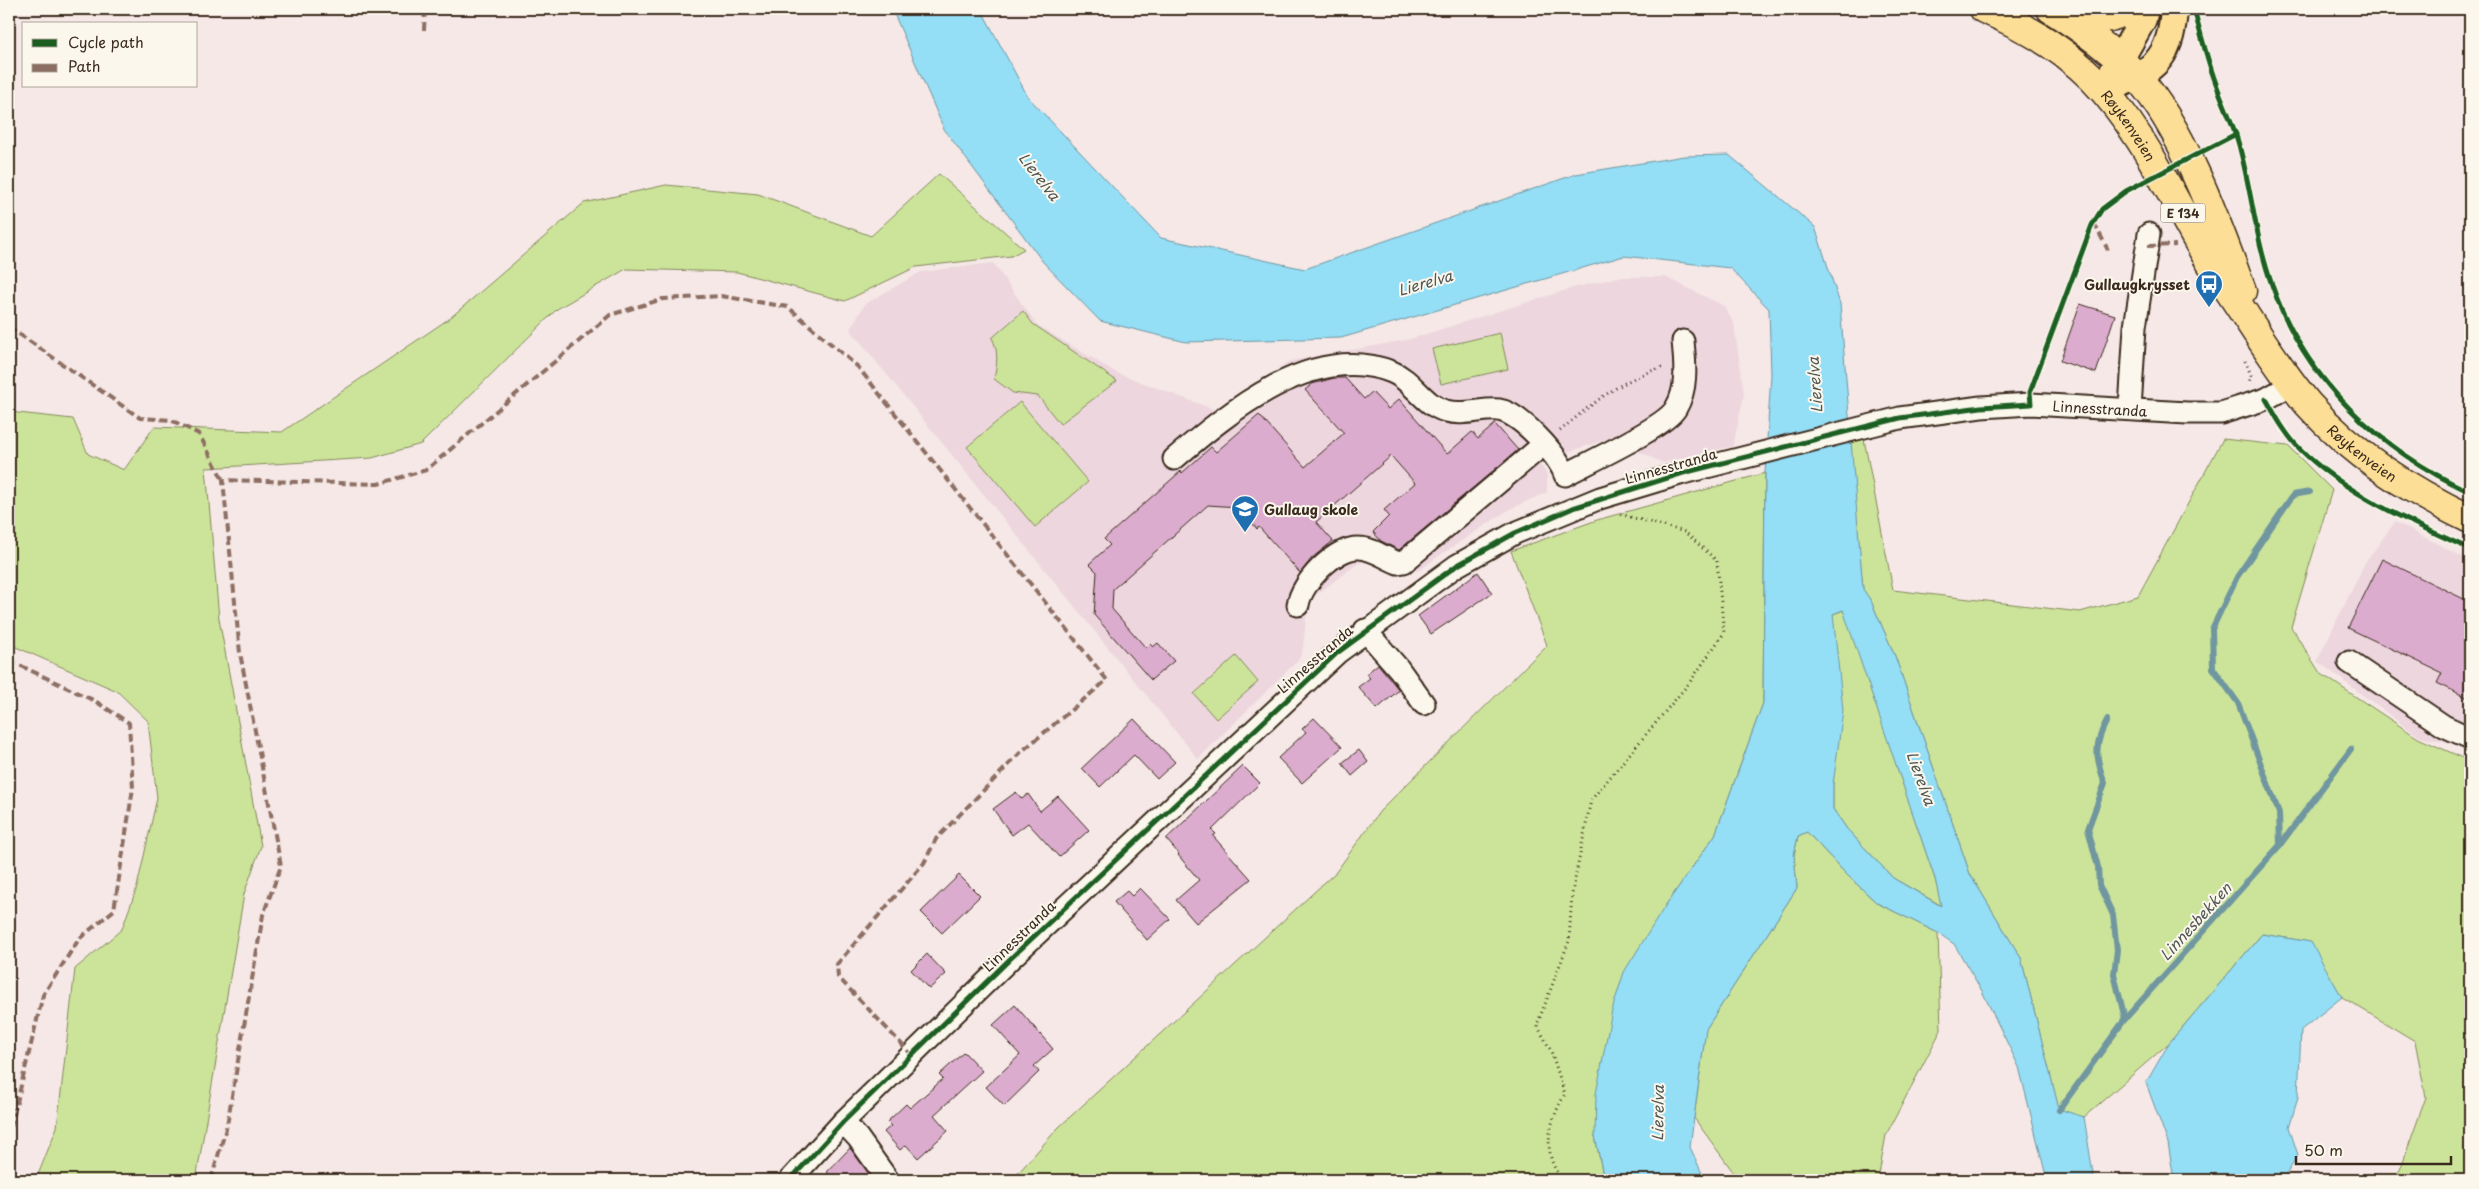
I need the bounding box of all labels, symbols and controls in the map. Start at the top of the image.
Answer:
legend [22,22,198,88]
text: Cycle path [68,30,144,53]
text: Path [68,54,100,77]
street label: Røykenveien [2097,85,2161,165]
water label: Lierelva [1014,147,1067,206]
road number: E 134 [2160,204,2206,222]
water label: Lierelva [1395,263,1456,301]
bus stop icon: Gullaugkrysset [2194,269,2224,308]
place label: Gullaugkrysset [2084,274,2190,295]
water label: Lierelva [1801,355,1827,414]
street label: Linnesstranda [2052,395,2148,421]
street label: Røykenveien [2323,419,2401,487]
street label: Linnesstranda [1623,443,1720,489]
school or university icon: Gullaug skole [1230,494,1260,533]
place label: Gullaug skole [1264,499,1358,520]
street label: Linnesstranda [1272,620,1358,698]
water label: Lierelva [1902,748,1943,809]
water label: Linnesbekken [2154,876,2237,965]
street label: Linnesstranda [978,895,1061,976]
water label: Lierelva [1645,1084,1669,1141]
scale bar [2296,1134,2452,1166]
text: 50 m [2304,1138,2343,1161]

